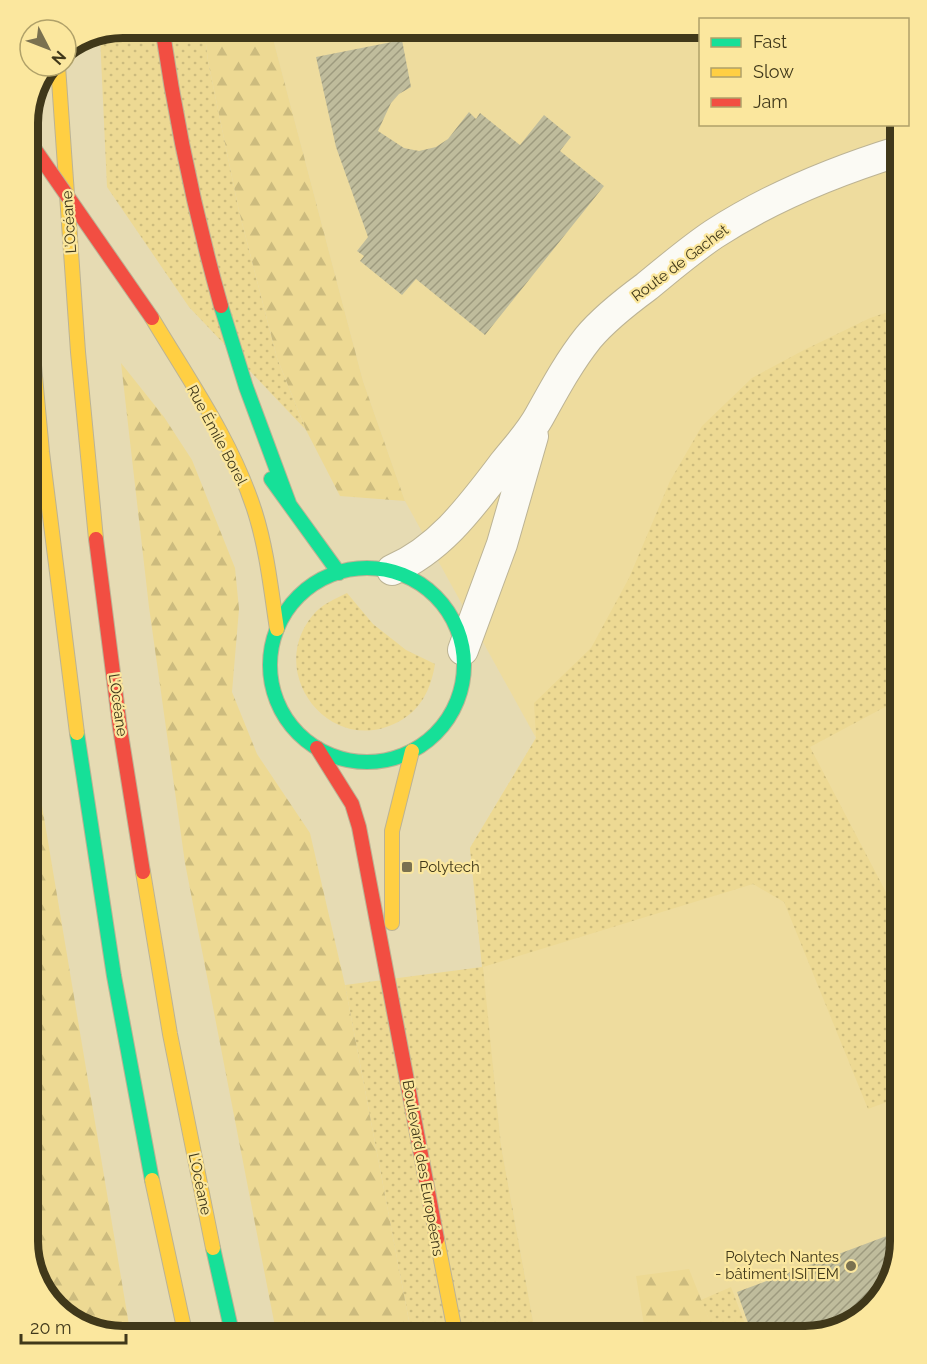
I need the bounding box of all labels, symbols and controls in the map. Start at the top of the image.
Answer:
north arrow [18,18,78,78]
legend [699,18,909,126]
text: Fast [753,31,787,52]
text: N [48,47,70,69]
text: Slow [753,61,794,82]
text: Jam [753,91,788,112]
street label: L’Océane [58,190,80,254]
street label: Route de Gachet [628,221,732,305]
street label: Rue Émile Borel [183,382,251,489]
street label: L’Océane [105,673,131,738]
place label: Polytech [419,858,480,876]
marker: Polytech [400,860,414,874]
street label: Boulevard des Européens [399,1079,447,1257]
street label: L’Océane [185,1151,215,1217]
place label: Polytech Nantes - bâtiment ISITEM [715,1248,839,1283]
marker: Polytech Nantes - bâtiment ISITEM [844,1259,858,1273]
scale bar [21,1307,126,1345]
text: 20 m [30,1317,72,1338]

